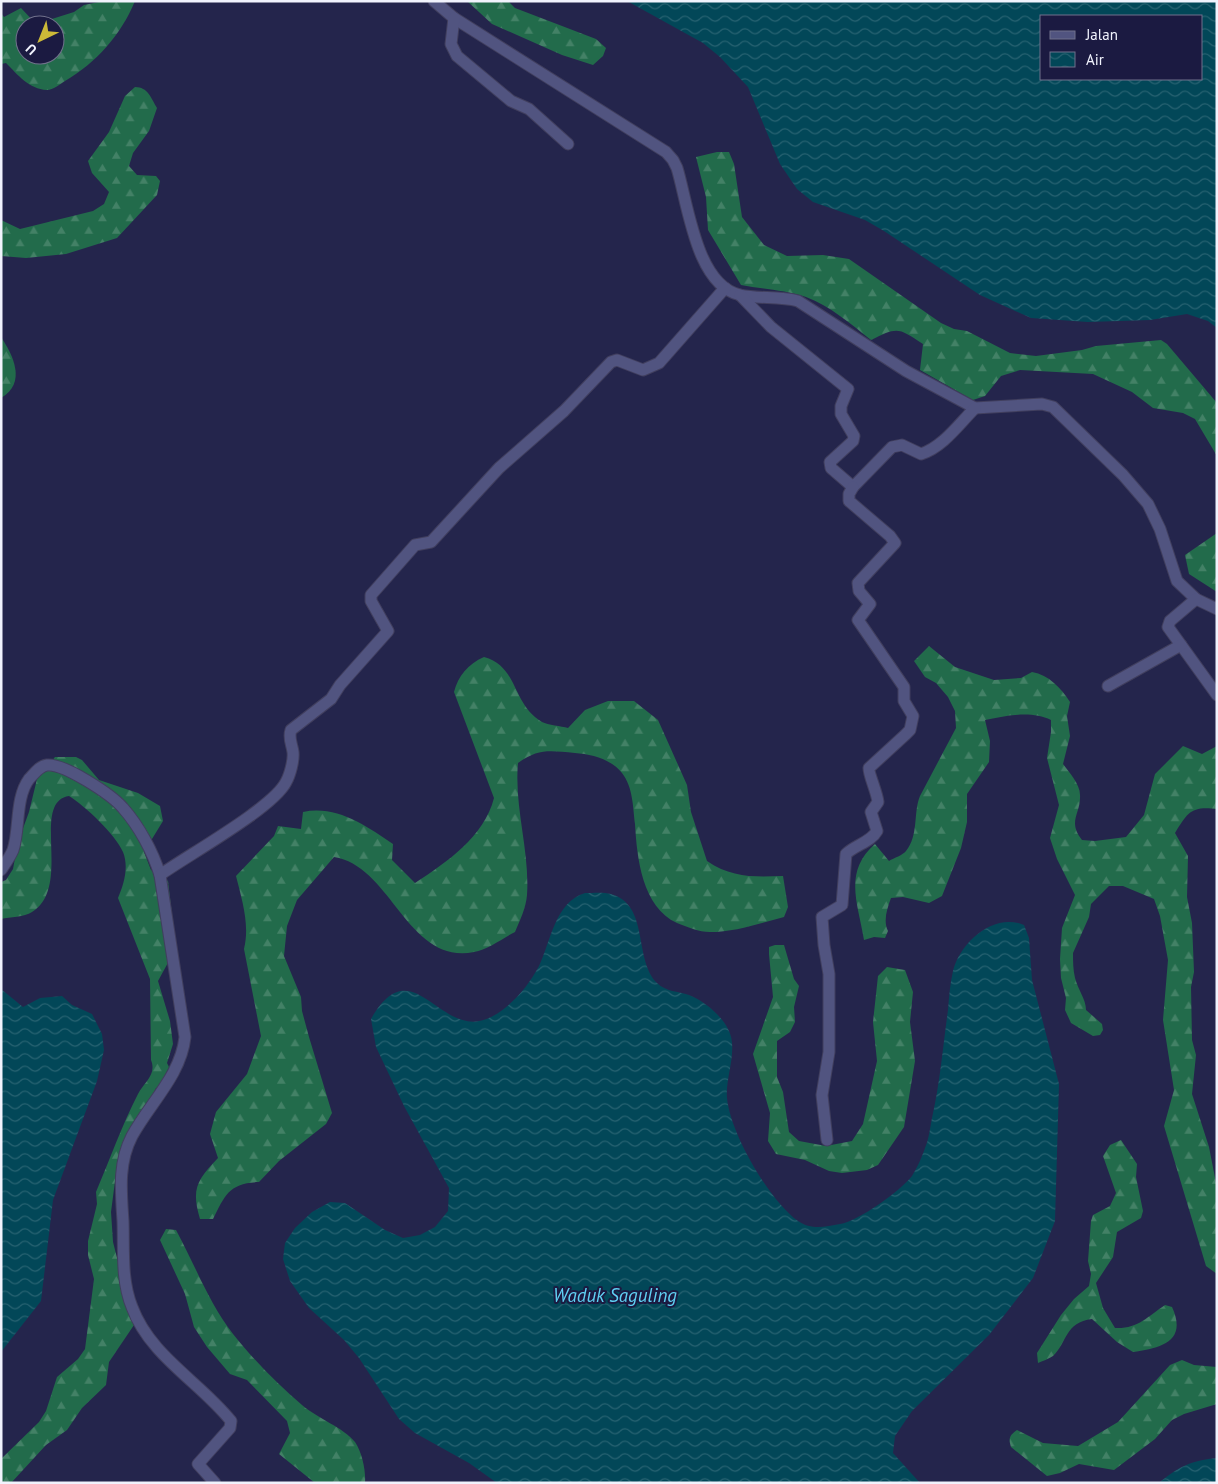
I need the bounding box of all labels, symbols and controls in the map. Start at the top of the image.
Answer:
north arrow [15,15,65,65]
legend [1040,15,1203,80]
text: Jalan [1085,25,1118,44]
text: U [22,40,40,59]
text: Air [1086,50,1104,69]
water label: Waduk Saguling [553,1283,677,1307]

